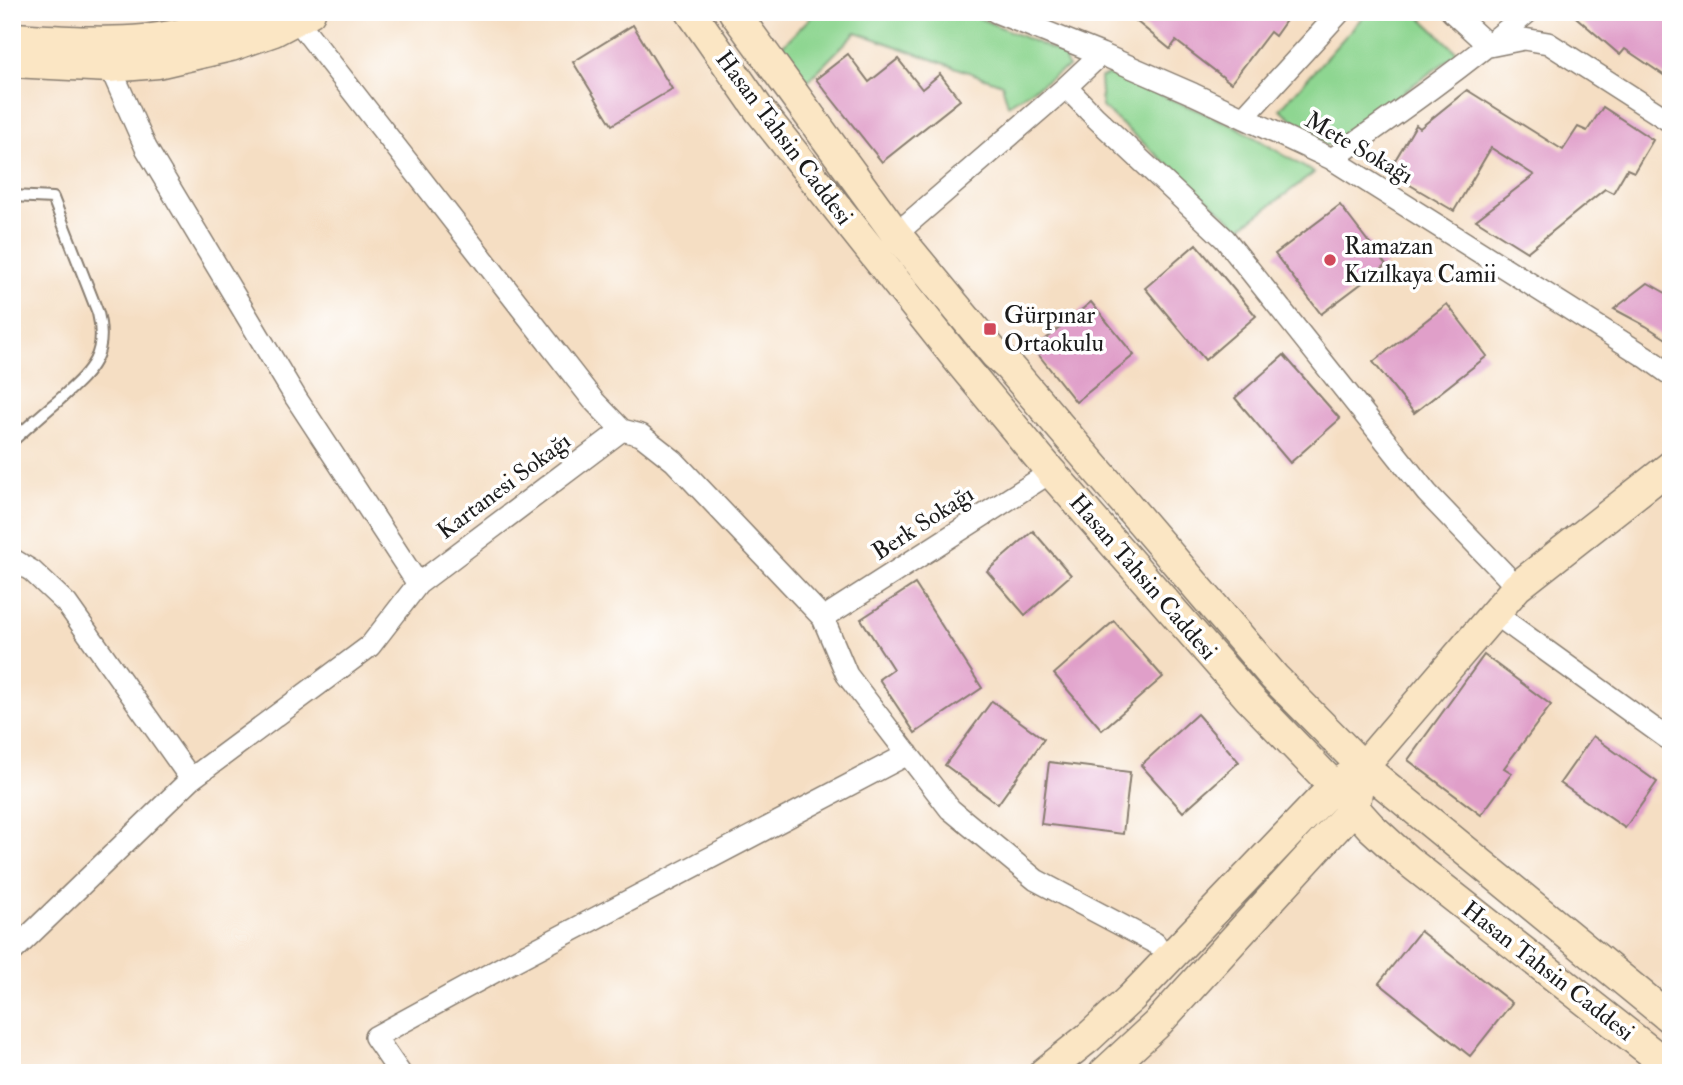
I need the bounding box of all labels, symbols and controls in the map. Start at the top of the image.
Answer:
street label: Hasan Tahsin Caddesi [708,45,860,231]
street label: Mete Sokağı [1299,105,1419,191]
place label: Ramazan Kızılkaya Camii [1344,231,1496,290]
marker: Ramazan Kızılkaya Camii [1322,252,1338,268]
place label: Gürpınar Ortaokulu [1004,300,1104,359]
marker: Gürpınar Ortaokulu [982,321,998,337]
street label: Kartanesi Sokağı [431,426,577,546]
street label: Berk Sokağı [866,479,980,567]
street label: Hasan Tahsin Caddesi [1062,487,1224,667]
street label: Hasan Tahsin Caddesi [1456,894,1640,1048]

